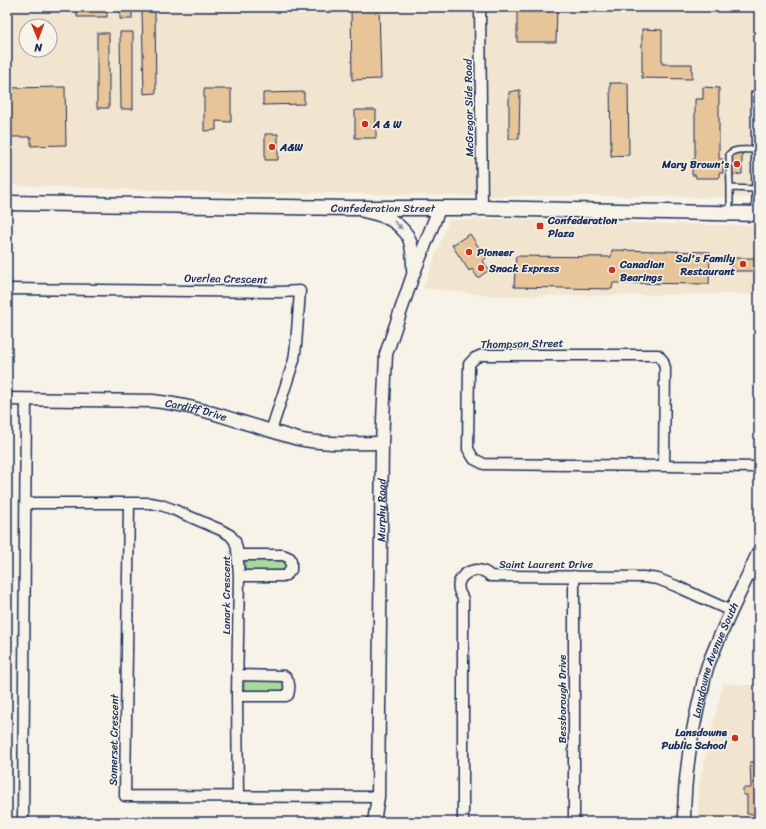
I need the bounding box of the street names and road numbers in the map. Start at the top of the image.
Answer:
street label: McGregor Side Road [459,58,479,157]
street label: Confederation Street [331,198,436,218]
street label: Overlea Crescent [184,269,268,289]
street label: Thompson Street [480,334,564,354]
street label: Cardiff Drive [164,393,230,426]
street label: Murphy Road [371,477,391,542]
street label: Lanark Crescent [217,555,236,634]
street label: Saint Laurent Drive [499,555,593,574]
street label: Lansdowne Avenue South [686,599,744,720]
street label: Bessborough Drive [553,654,572,743]
street label: Somerset Crescent [104,693,124,786]

